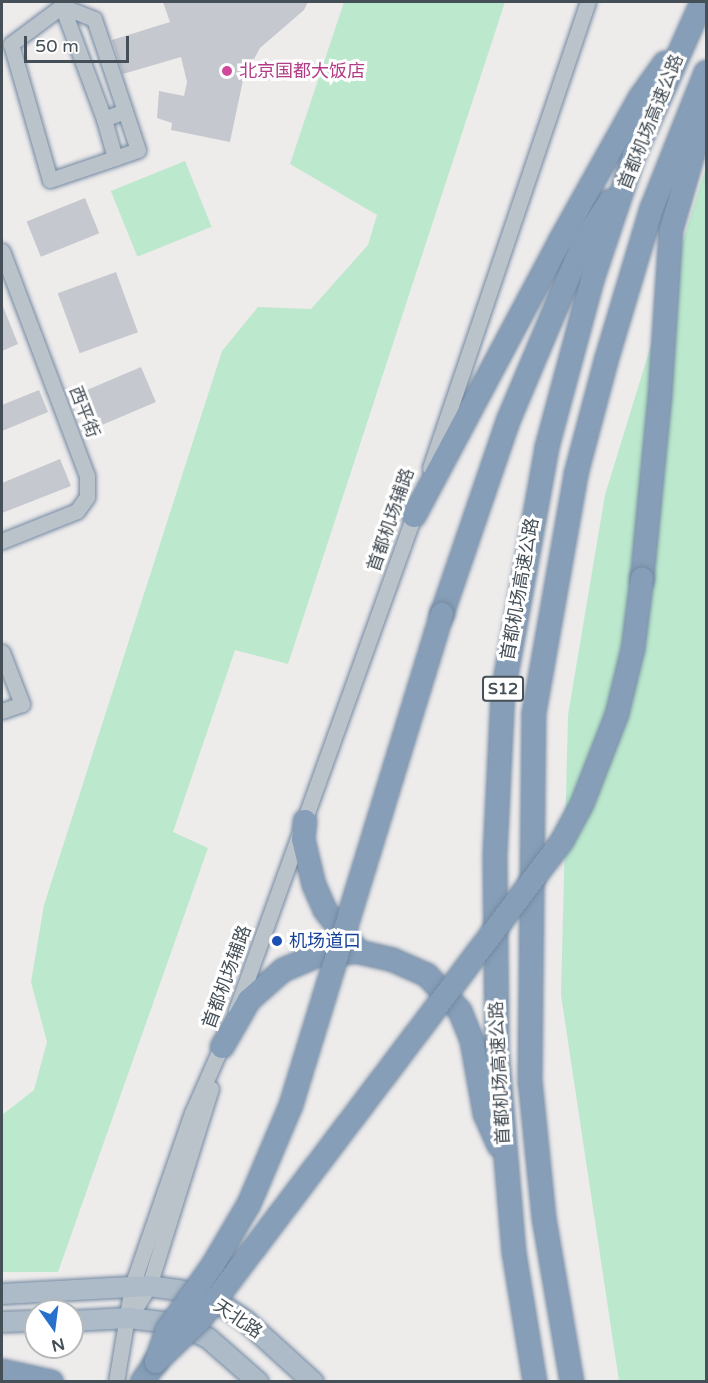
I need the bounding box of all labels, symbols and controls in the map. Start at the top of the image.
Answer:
scale bar [27,24,132,62]
text: 50 m [35,35,79,57]
street label: 首都机场高速公路 [614,51,688,193]
place label: 北京国都大饭店 [239,60,365,82]
marker: 北京国都大饭店 [220,64,234,78]
street label: 西平街 [64,383,104,441]
street label: 首都机场辅路 [363,465,419,575]
street label: 首都机场高速公路 [497,516,543,662]
road number: S12 [482,676,524,702]
street label: 首都机场辅路 [198,923,256,1031]
place label: 机场道口 [289,930,361,952]
marker: 机场道口 [270,934,284,948]
street label: 首都机场高速公路 [485,1001,515,1145]
street label: 天北路 [210,1295,266,1343]
north arrow [24,1299,84,1359]
text: N [49,1333,67,1356]

